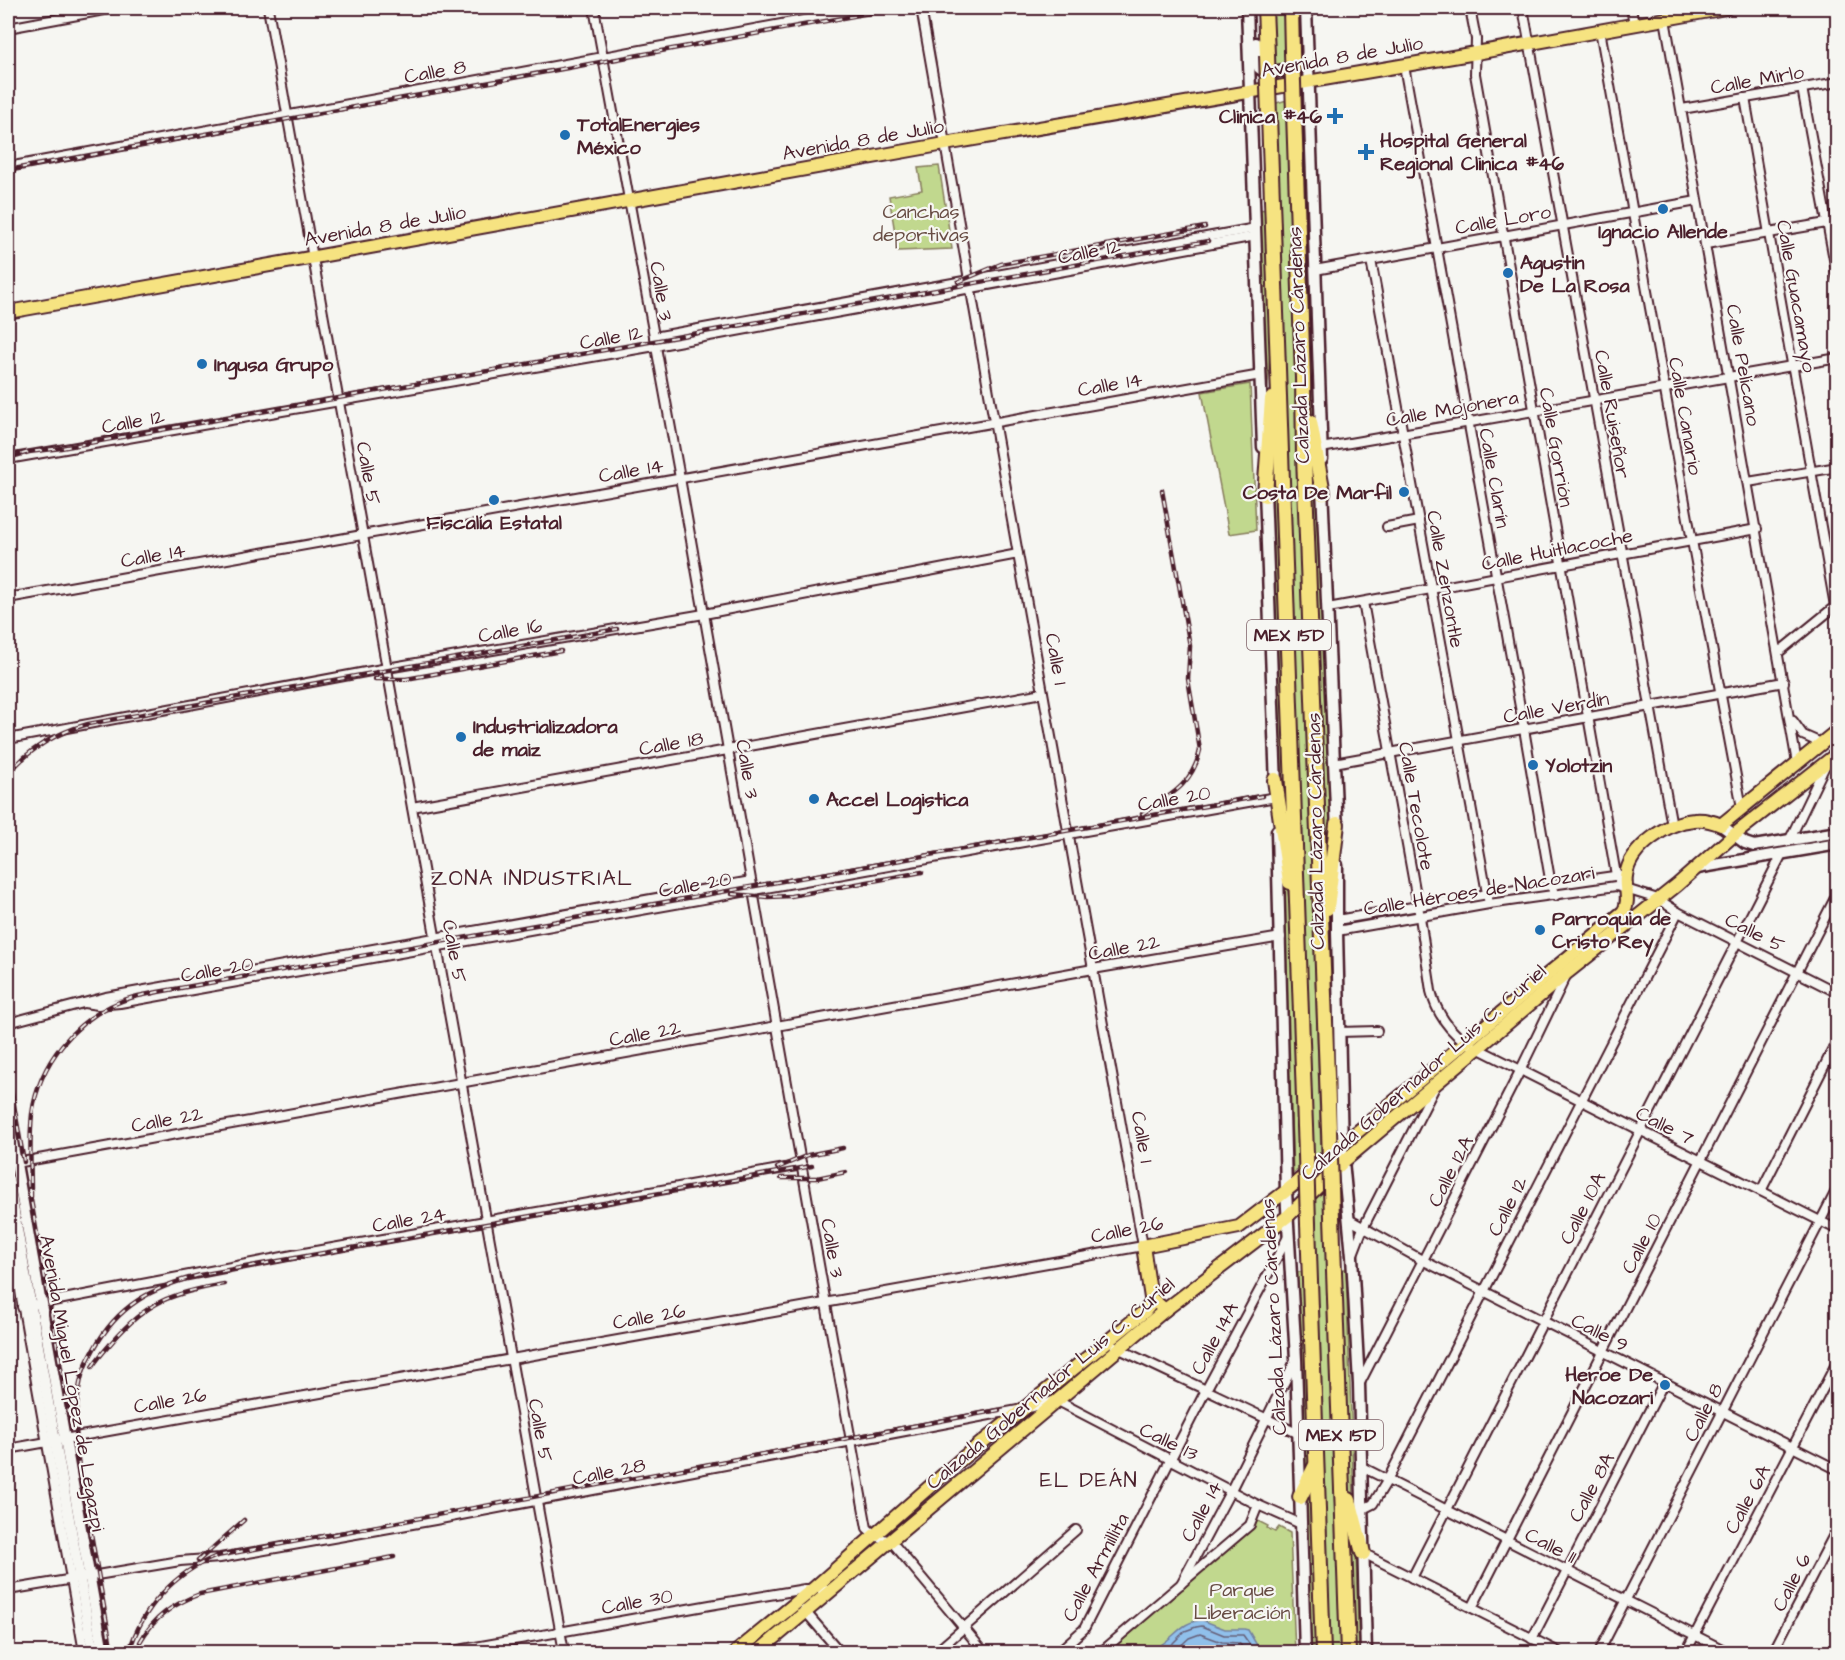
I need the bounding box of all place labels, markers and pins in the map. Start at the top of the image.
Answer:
place label: Clinica #46 [1219,103,1322,131]
marker: Clinica #46 [1326,107,1344,125]
place label: TotalEnergies México [576,111,700,162]
place label: Hospital General Regional Clinica #46 [1380,127,1565,179]
marker: TotalEnergies México [558,128,572,142]
marker: Hospital General Regional Clinica #46 [1357,143,1375,161]
marker: Ignacio Allende [1656,202,1670,216]
place label: Ignacio Allende [1598,218,1728,247]
place label: Agustin De La Rosa [1520,249,1630,300]
marker: Agustin De La Rosa [1501,266,1515,280]
place label: Ingusa Grupo [214,351,334,380]
marker: Ingusa Grupo [195,357,209,371]
place label: Costa De Marfil [1243,479,1392,507]
marker: Costa De Marfil [1397,485,1411,499]
marker: Fiscalía Estatal [487,493,501,507]
place label: Fiscalía Estatal [426,509,562,537]
place label: Industrializadora de maiz [472,713,619,764]
marker: Industrializadora de maiz [454,730,468,744]
place label: Yolotzin [1545,752,1612,780]
marker: Yolotzin [1526,758,1540,772]
place label: Accel Logistica [826,786,969,815]
marker: Accel Logistica [807,792,821,806]
place label: Parroquia de Cristo Rey [1552,905,1671,957]
marker: Parroquia de Cristo Rey [1533,923,1547,937]
place label: Heroe De Nacozari [1565,1361,1654,1412]
marker: Heroe De Nacozari [1658,1378,1672,1392]

